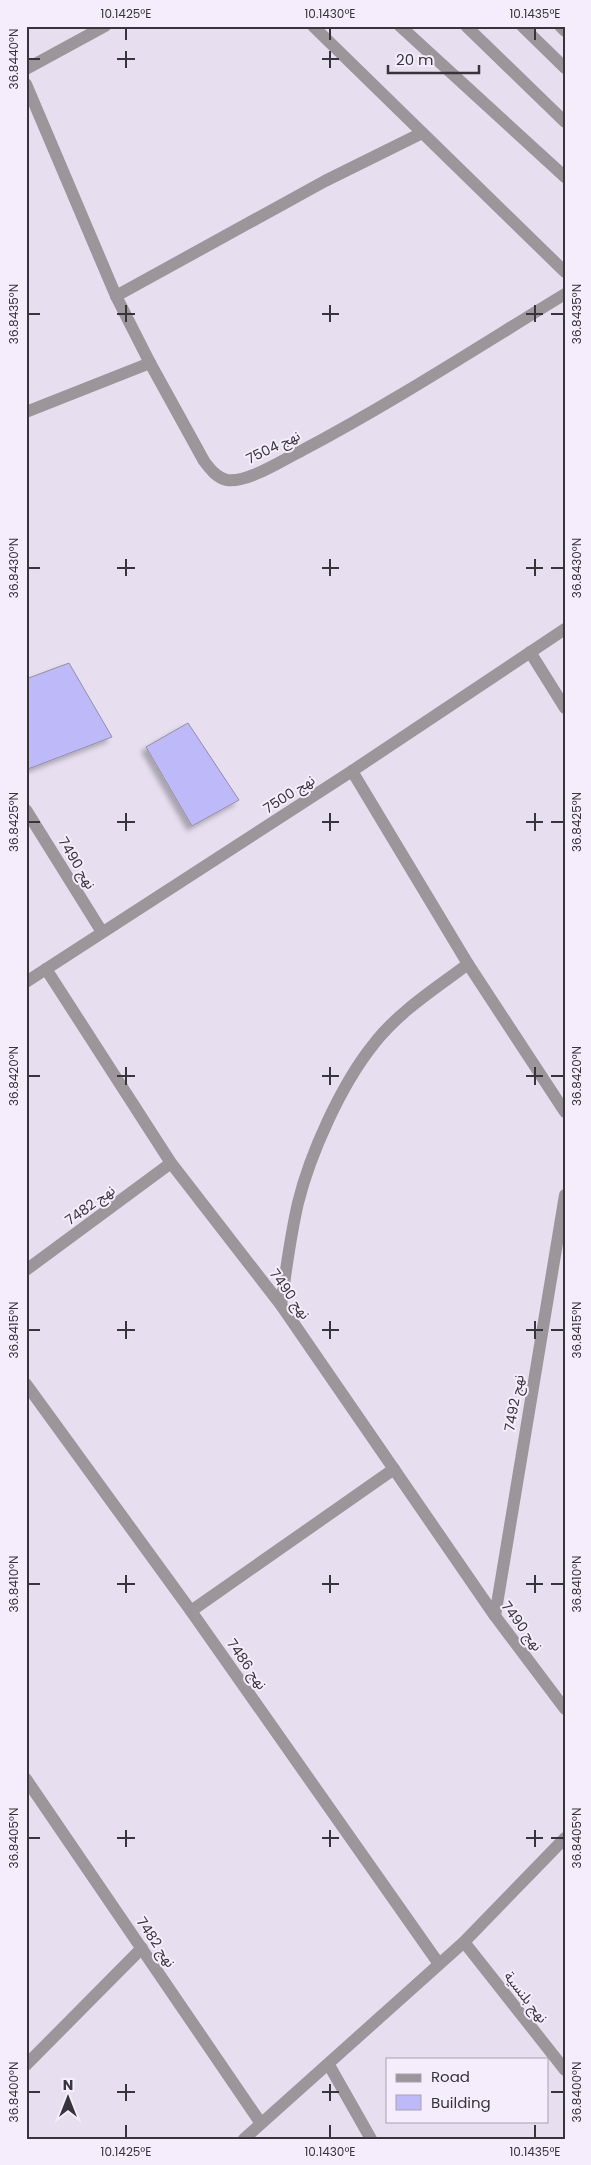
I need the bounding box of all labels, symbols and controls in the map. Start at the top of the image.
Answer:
text: 10.1425°E [101,5,151,22]
text: 10.1430°E [305,5,355,22]
text: 10.1435°E [510,5,560,22]
text: 36.8440°N [5,29,22,89]
scale bar [388,42,480,74]
text: 20 m [396,49,434,70]
text: 36.8435°N [5,284,22,344]
text: 36.8435°N [568,284,585,344]
street label: نهج 7504 [243,425,304,470]
text: 36.8430°N [5,538,22,598]
text: 36.8430°N [568,538,585,598]
street label: نهج 7500 [259,770,319,819]
text: 36.8425°N [5,792,22,852]
text: 36.8425°N [568,792,585,852]
street label: نهج 7490 [53,833,101,894]
text: 36.8420°N [5,1046,22,1106]
text: 36.8420°N [568,1046,585,1106]
street label: نهج 7482 [61,1180,120,1231]
street label: نهج 7490 [264,1265,315,1324]
text: 36.8415°N [5,1301,22,1359]
text: 36.8415°N [568,1301,585,1359]
street label: نهج 7492 [499,1373,530,1433]
text: 36.8410°N [5,1555,22,1613]
text: 36.8410°N [568,1555,585,1613]
street label: نهج 7490 [496,1597,548,1656]
street label: نهج 7486 [221,1635,272,1694]
text: 36.8405°N [5,1808,22,1868]
text: 36.8405°N [568,1808,585,1868]
street label: نهج 7482 [131,1913,180,1972]
street label: نهج بلنسية [499,1967,553,2028]
legend [386,2058,548,2122]
text: 36.8400°N [5,2062,22,2122]
text: 36.8400°N [568,2062,585,2122]
text: Road [431,2066,470,2087]
north arrow [42,2072,92,2122]
text: N [63,2075,73,2095]
text: Building [431,2092,491,2113]
text: 10.1425°E [101,2143,151,2160]
text: 10.1430°E [305,2143,355,2160]
text: 10.1435°E [510,2143,560,2160]

